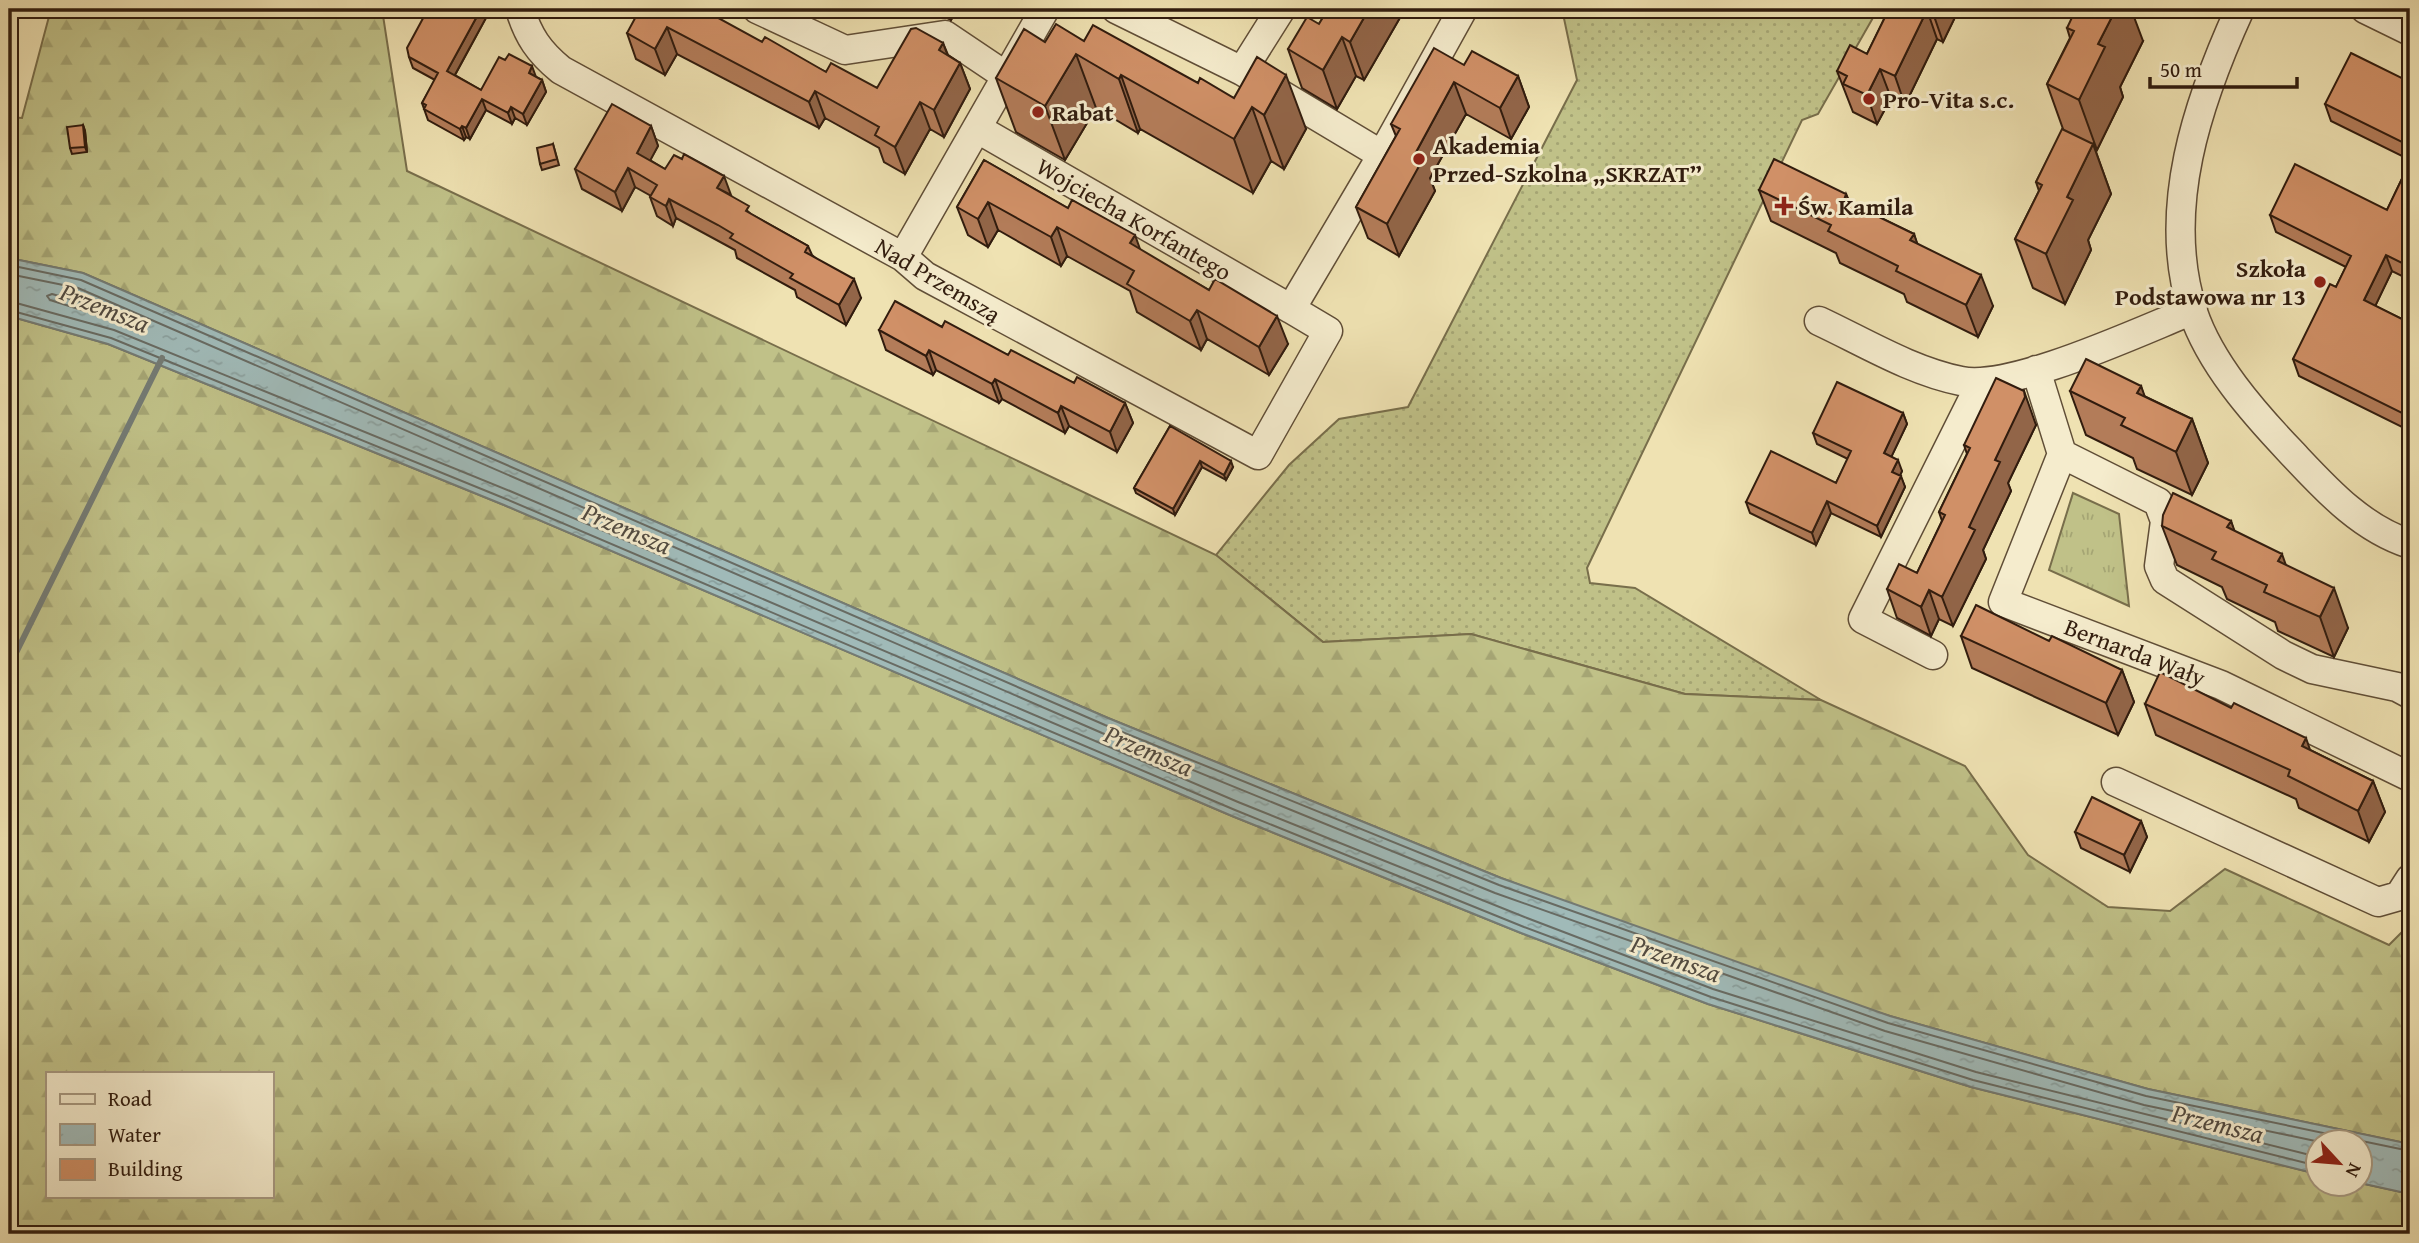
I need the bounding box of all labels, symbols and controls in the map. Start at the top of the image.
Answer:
scale bar [2150,46,2296,90]
text: 50 m [2160,54,2202,85]
place label: Pro-Vita s.c. [1883,82,2014,117]
marker: Pro-Vita s.c. [1861,91,1877,107]
place label: Rabat [1052,95,1114,130]
marker: Rabat [1030,104,1046,120]
place label: Akademia Przed-Szkolna „SKRZAT” [1433,128,1702,191]
street label: Wojciecha Korfantego [1030,149,1238,289]
marker: Akademia Przed-Szkolna „SKRZAT” [1411,151,1427,167]
place label: Św. Kamila [1798,189,1914,224]
marker: Św. Kamila [1776,198,1792,214]
street label: Nad Przemszą [869,229,1008,332]
place label: Szkoła Podstawowa nr 13 [2115,251,2307,314]
water label: Przemsza [54,271,155,343]
marker: Szkoła Podstawowa nr 13 [2312,274,2328,290]
water label: Przemsza [576,491,677,564]
street label: Bernarda Wały [2059,609,2211,695]
water label: Przemsza [1098,713,1199,786]
water label: Przemsza [1625,923,1726,992]
legend [46,1072,273,1198]
text: Road [108,1083,153,1114]
water label: Przemsza [2167,1093,2268,1153]
text: Water [108,1119,161,1150]
north arrow [2304,1128,2374,1198]
text: Building [108,1153,183,1184]
text: N [2339,1159,2370,1183]

